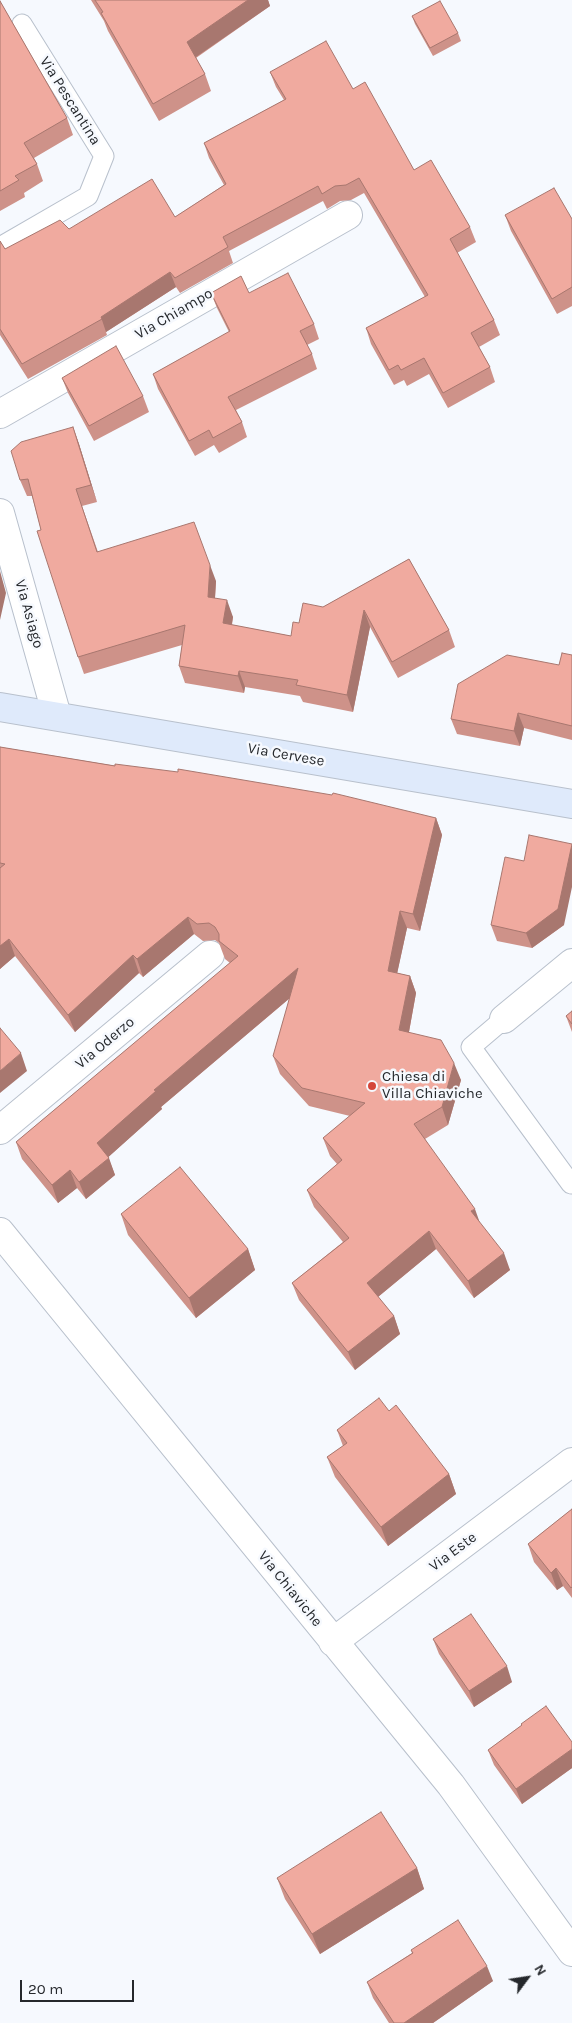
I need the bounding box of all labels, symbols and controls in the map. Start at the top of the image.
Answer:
street label: Via Pescantina [36,53,104,149]
street label: Via Chiampo [132,285,216,343]
street label: Via Asiago [11,578,47,650]
street label: Via Cervese [246,739,326,771]
street label: Via Oderzo [72,1013,138,1073]
place label: Chiesa di Villa Chiaviche [382,1068,483,1103]
marker: Chiesa di Villa Chiaviche [366,1080,378,1092]
street label: Via Este [426,1528,480,1576]
street label: Via Chiaviche [254,1548,326,1630]
north arrow [502,1953,552,2003]
text: N [530,1961,550,1979]
scale bar [22,1970,136,2002]
text: 20 m [28,1980,63,1998]

